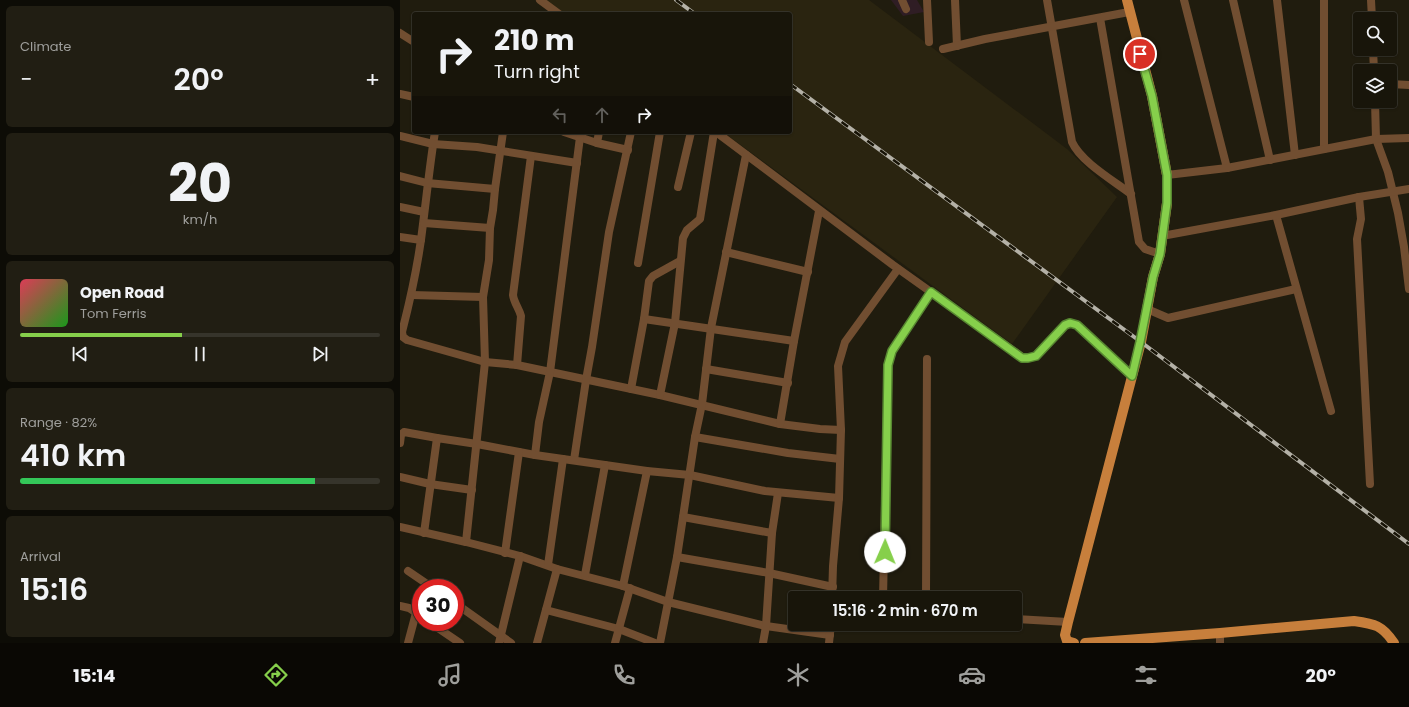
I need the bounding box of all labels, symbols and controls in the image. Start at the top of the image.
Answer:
map controls [1353,12,1397,108]
button: search [1353,12,1397,56]
text: 210 m [494,21,574,60]
icon: right [428,28,480,80]
text: Climate [20,37,71,56]
pin [1123,37,1157,71]
icon: arrive [1129,43,1151,65]
text: 20° [174,58,224,101]
text: Turn right [494,59,580,84]
text: − [20,64,32,95]
text: + [365,64,380,95]
button: layers [1353,64,1397,108]
icon: left [549,104,571,126]
icon: ahead [591,104,613,126]
icon: right [633,104,655,126]
text: 20 [168,147,232,220]
text: km/h [183,210,217,229]
text: Open Road [80,282,164,303]
text: Tom Ferris [80,304,147,323]
icon: previous [69,343,91,365]
icon: pause [189,343,211,365]
icon: next [309,343,331,365]
text: Range · 82% [20,413,97,432]
text: 410 km [20,434,126,477]
position arrow [864,531,906,573]
text: Arrival [20,547,61,566]
text: 15:16 [20,568,88,611]
speed limit sign: 30 [412,579,464,631]
text: 15:16 · 2 min · 670 m [832,600,978,621]
icon: directions [262,661,290,689]
icon: music [436,661,464,689]
icon: phone [610,661,638,689]
icon: climate [784,661,812,689]
icon: car [958,661,986,689]
icon: filters [1132,661,1160,689]
text: 15:14 [73,663,116,688]
text: 20° [1306,663,1336,688]

